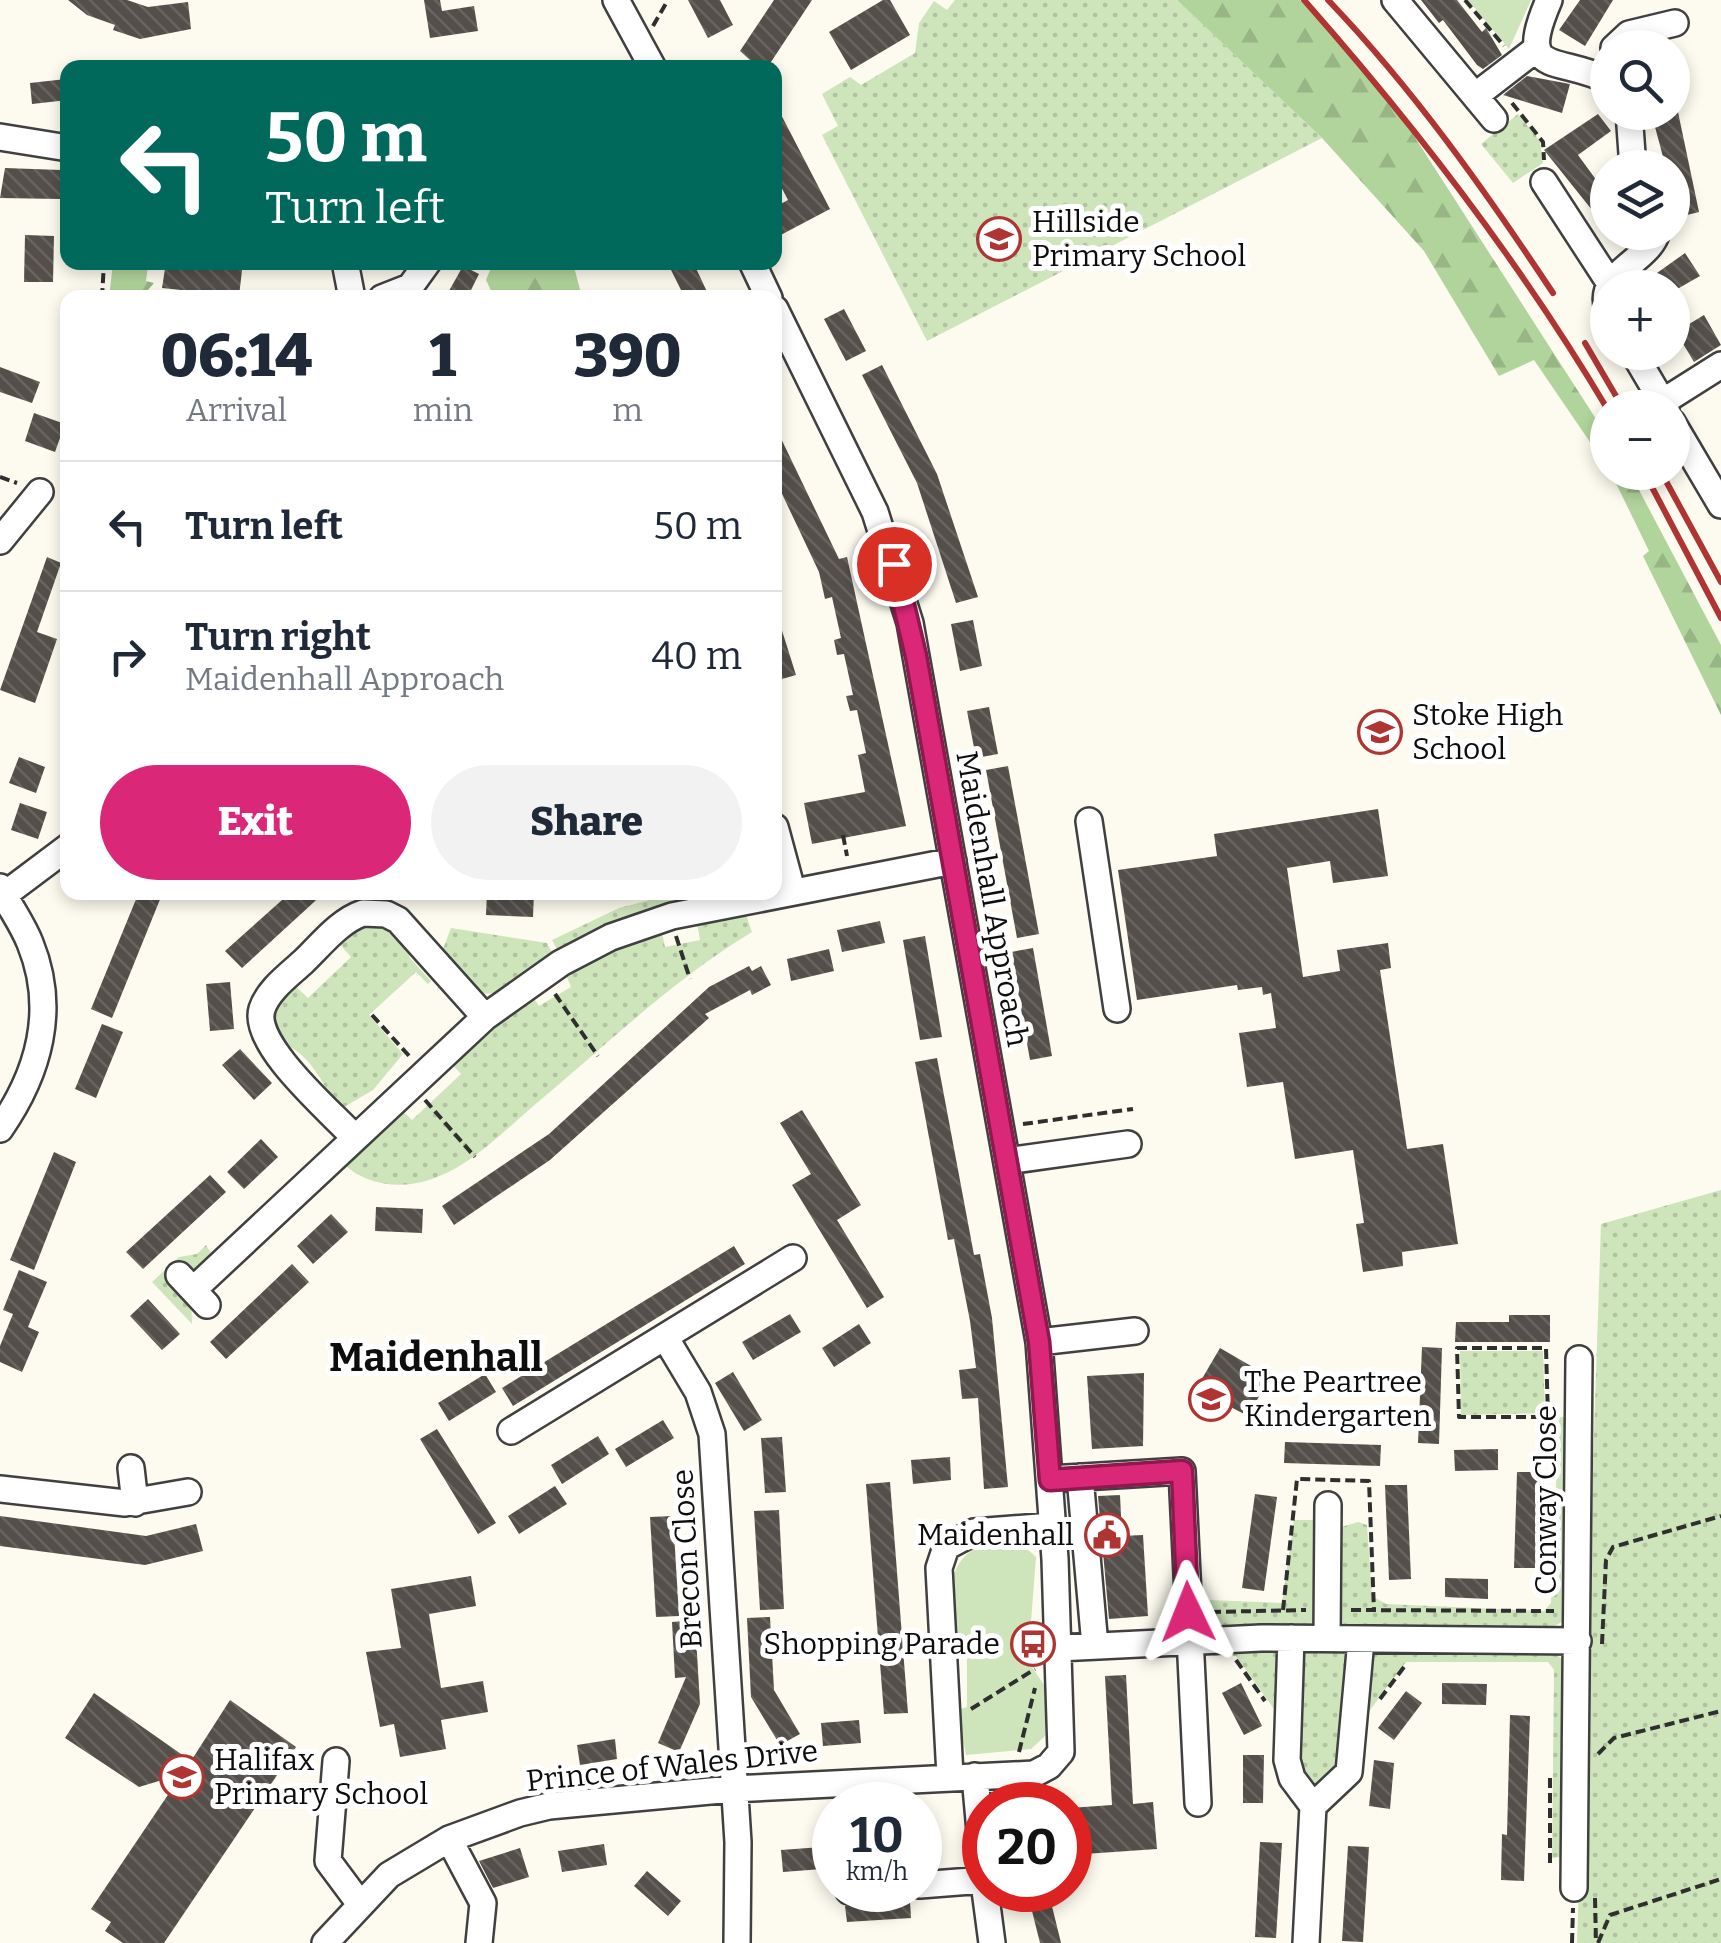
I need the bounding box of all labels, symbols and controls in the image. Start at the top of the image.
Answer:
map controls [1590,30,1690,490]
button: search [1590,30,1690,130]
text: 50 m [265,96,427,180]
icon: left [100,100,230,230]
button: layers [1590,150,1690,250]
text: Turn left [265,181,445,235]
place label: Hillside Primary School [1032,204,1246,274]
school or university icon: Hillside Primary School [976,216,1022,262]
button: + [1590,270,1690,370]
text: 06:14 [160,320,312,392]
text: 1 [430,320,456,392]
text: 390 [573,320,682,392]
button: − [1590,390,1690,490]
text: Arrival [186,391,287,429]
text: min [413,391,473,429]
text: m [612,391,643,429]
icon: left [100,499,155,554]
text: Turn left [185,503,343,549]
text: 50 m [653,503,742,549]
pin [852,522,937,607]
icon: arrive [867,537,922,592]
text: Turn right [185,614,371,660]
icon: right [100,629,155,684]
text: 40 m [652,633,742,679]
text: Maidenhall Approach [185,660,504,698]
place label: Stoke High School [1412,697,1564,767]
school or university icon: Stoke High School [1357,709,1403,755]
street label: Maidenhall Approach [948,749,1036,1050]
button: Exit [100,765,411,880]
button: Share [431,765,742,880]
district label: Maidenhall [329,1334,543,1382]
place label: The Peartree Kindergarten [1244,1364,1432,1434]
school or university icon: The Peartree Kindergarten [1188,1376,1234,1422]
street label: Conway Close [1528,1405,1564,1595]
street label: Brecon Close [664,1468,710,1650]
public building icon: Maidenhall [1084,1512,1130,1558]
place label: Maidenhall [917,1517,1074,1553]
position arrow [1136,1560,1240,1664]
bus stop icon: Shopping Parade [1010,1621,1056,1667]
place label: Shopping Parade [763,1626,1000,1662]
street label: Prince of Wales Drive [524,1733,820,1799]
place label: Halifax Primary School [214,1742,428,1812]
school or university icon: Halifax Primary School [159,1754,205,1800]
speed limit sign: 20 [962,1782,1092,1912]
text: 10 [850,1805,904,1865]
text: km/h [846,1857,908,1887]

